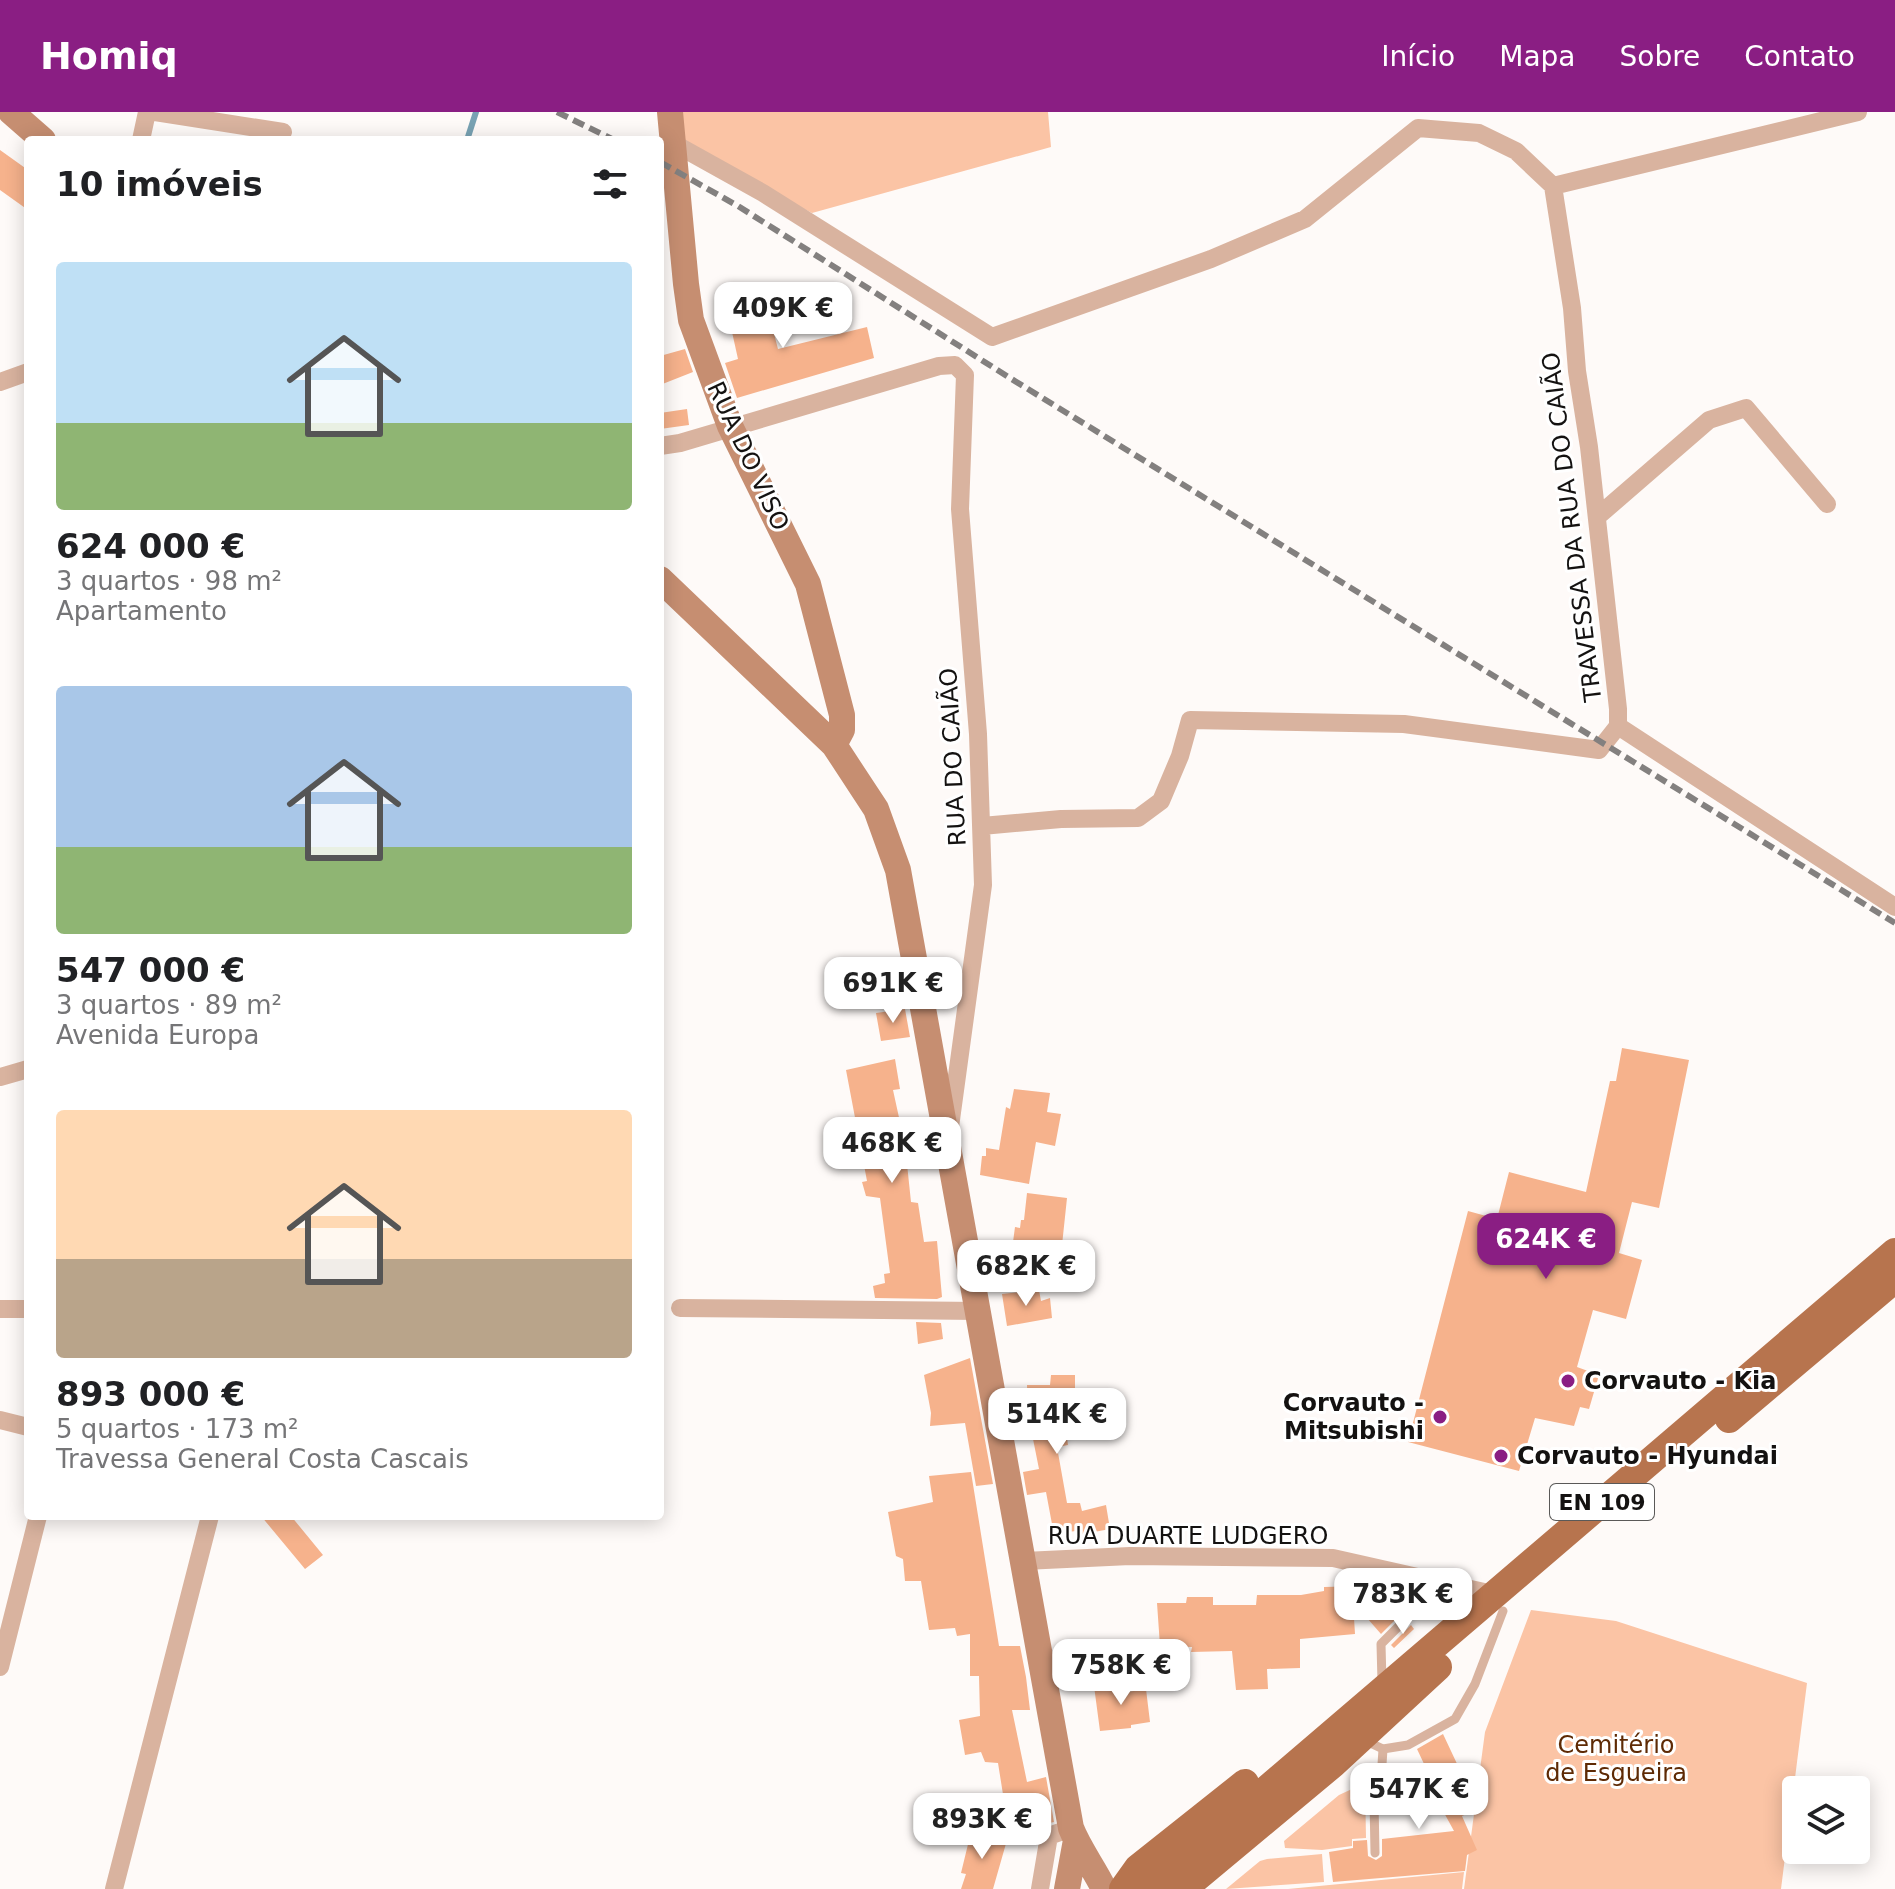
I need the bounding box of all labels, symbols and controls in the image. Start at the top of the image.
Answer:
text: Homiq [40,34,178,78]
text: Início [1381,40,1455,73]
text: Mapa [1499,40,1576,73]
text: Sobre [1620,40,1700,73]
text: Contato [1744,40,1855,73]
icon: filters [588,162,632,206]
text: 10 imóveis [56,164,263,204]
pin: 409K € [718,282,848,350]
text: 409K € [732,293,834,323]
icon: home [272,314,416,458]
street label: TRAVESSA DA RUA DO CAIÃO [1535,350,1607,705]
street label: RUA DO VISO [701,377,795,535]
text: 624 000 € [56,526,245,566]
text: 3 quartos · 98 m² [56,566,282,596]
text: Apartamento [56,596,227,626]
street label: RUA DO CAIÃO [932,667,972,847]
icon: home [272,738,416,882]
text: 547 000 € [56,950,245,990]
pin: 691K € [828,957,958,1025]
text: 691K € [842,968,944,998]
text: 3 quartos · 89 m² [56,990,282,1020]
text: Avenida Europa [56,1020,259,1050]
pin: 468K € [827,1117,957,1185]
text: 468K € [841,1128,943,1158]
icon: home [272,1162,416,1306]
pin: 624K € [1481,1213,1611,1281]
text: 624K € [1495,1224,1597,1254]
pin: 682K € [961,1240,1091,1308]
text: 682K € [975,1251,1077,1281]
place label: Corvauto - Kia [1584,1367,1777,1395]
marker: Corvauto - Kia [1559,1372,1577,1390]
text: 893 000 € [56,1374,245,1414]
pin: 514K € [992,1388,1122,1456]
place label: Corvauto - Mitsubishi [1283,1389,1424,1445]
text: 514K € [1006,1399,1108,1429]
marker: Corvauto - Mitsubishi [1431,1408,1449,1426]
text: 5 quartos · 173 m² [56,1414,299,1444]
place label: Corvauto - Hyundai [1517,1442,1778,1470]
text: Travessa General Costa Cascais [56,1444,469,1474]
marker: Corvauto - Hyundai [1492,1447,1510,1465]
road number: EN 109 [1550,1484,1654,1520]
street label: RUA DUARTE LUDGERO [1048,1522,1328,1550]
pin: 783K € [1338,1568,1468,1636]
text: 783K € [1352,1579,1454,1609]
pin: 758K € [1056,1639,1186,1707]
text: 758K € [1070,1650,1172,1680]
park label: Cemitério de Esgueira [1545,1731,1687,1787]
pin: 547K € [1354,1763,1484,1831]
text: 547K € [1368,1774,1470,1804]
map controls [1782,1776,1870,1864]
button: layers [1782,1776,1870,1864]
pin: 893K € [917,1793,1047,1861]
text: 893K € [931,1804,1033,1834]

